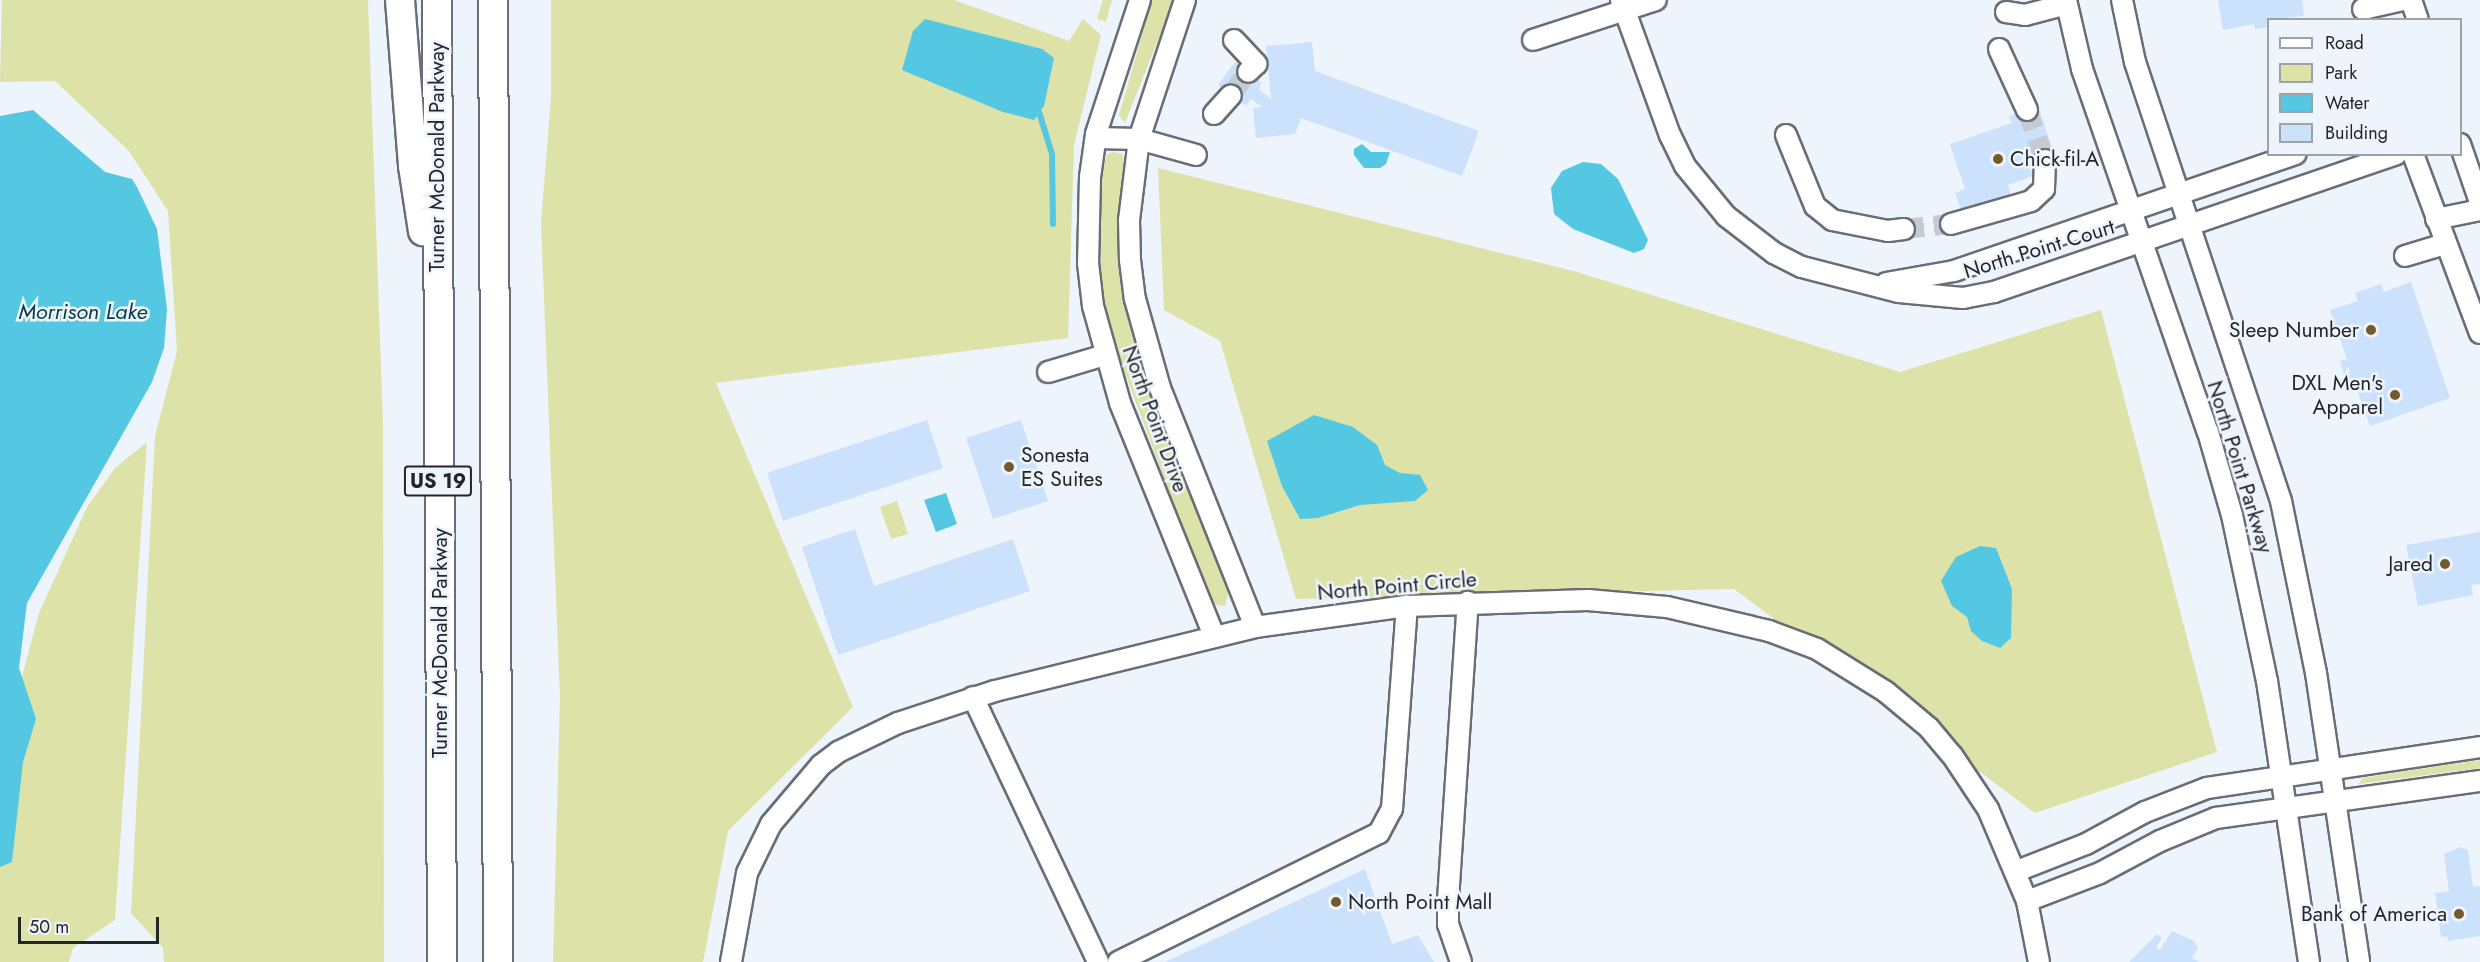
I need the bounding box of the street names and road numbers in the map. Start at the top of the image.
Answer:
street label: Turner McDonald Parkway [424,42,450,272]
street label: North Point Court [1960,214,2118,284]
street label: North Point Drive [1117,342,1193,496]
street label: North Point Parkway [2202,378,2278,556]
road number: US 19 [404,464,472,498]
street label: Turner McDonald Parkway [427,528,453,758]
street label: North Point Circle [1316,566,1478,606]

